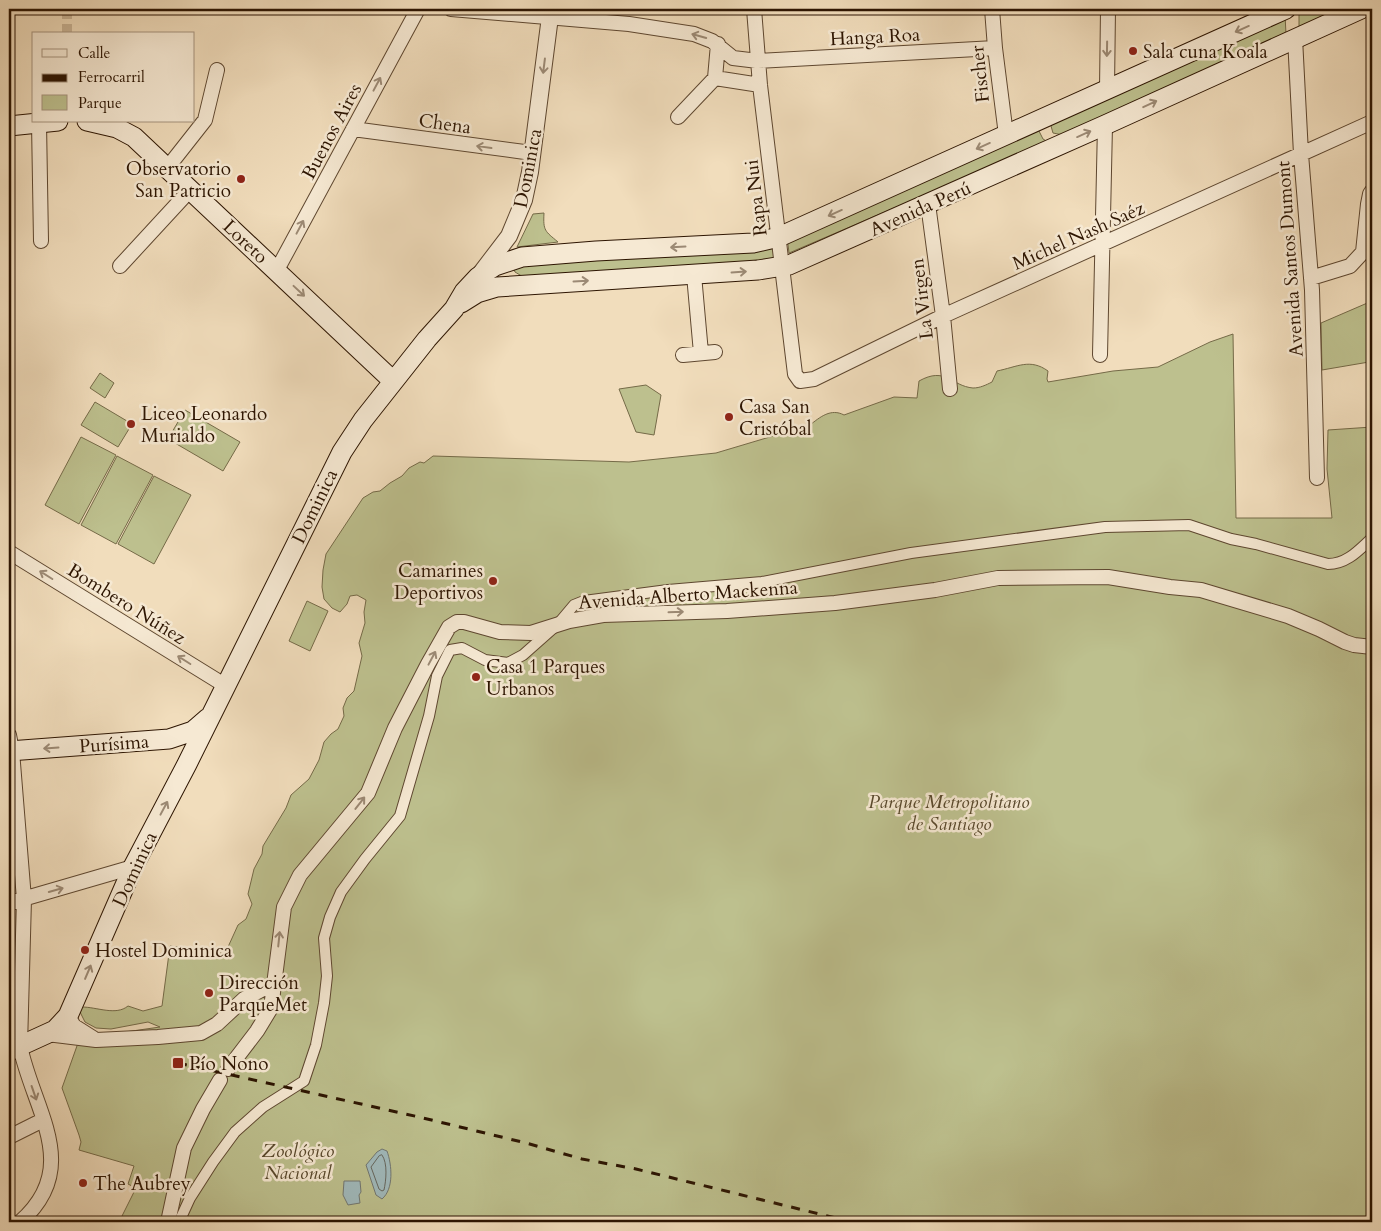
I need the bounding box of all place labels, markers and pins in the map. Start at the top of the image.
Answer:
place label: Sala cuna Koala [1143,39,1268,65]
marker: Sala cuna Koala [1127,45,1139,57]
place label: Observatorio San Patricio [126,156,231,204]
marker: Observatorio San Patricio [235,173,247,185]
place label: Casa San Cristóbal [739,394,812,442]
place label: Liceo Leonardo Murialdo [141,401,267,449]
marker: Casa San Cristóbal [723,411,735,423]
marker: Liceo Leonardo Murialdo [125,418,137,430]
place label: Camarines Deportivos [394,558,483,606]
marker: Camarines Deportivos [487,575,499,587]
place label: Casa 1 Parques Urbanos [486,654,605,702]
marker: Casa 1 Parques Urbanos [470,671,482,683]
place label: Hostel Dominica [95,938,232,964]
marker: Hostel Dominica [79,944,91,956]
place label: Dirección ParqueMet [219,970,307,1018]
marker: Dirección ParqueMet [203,987,215,999]
place label: Pío Nono [189,1051,269,1077]
marker: Pío Nono [171,1056,185,1070]
place label: The Aubrey [93,1171,191,1197]
marker: The Aubrey [77,1177,89,1189]

